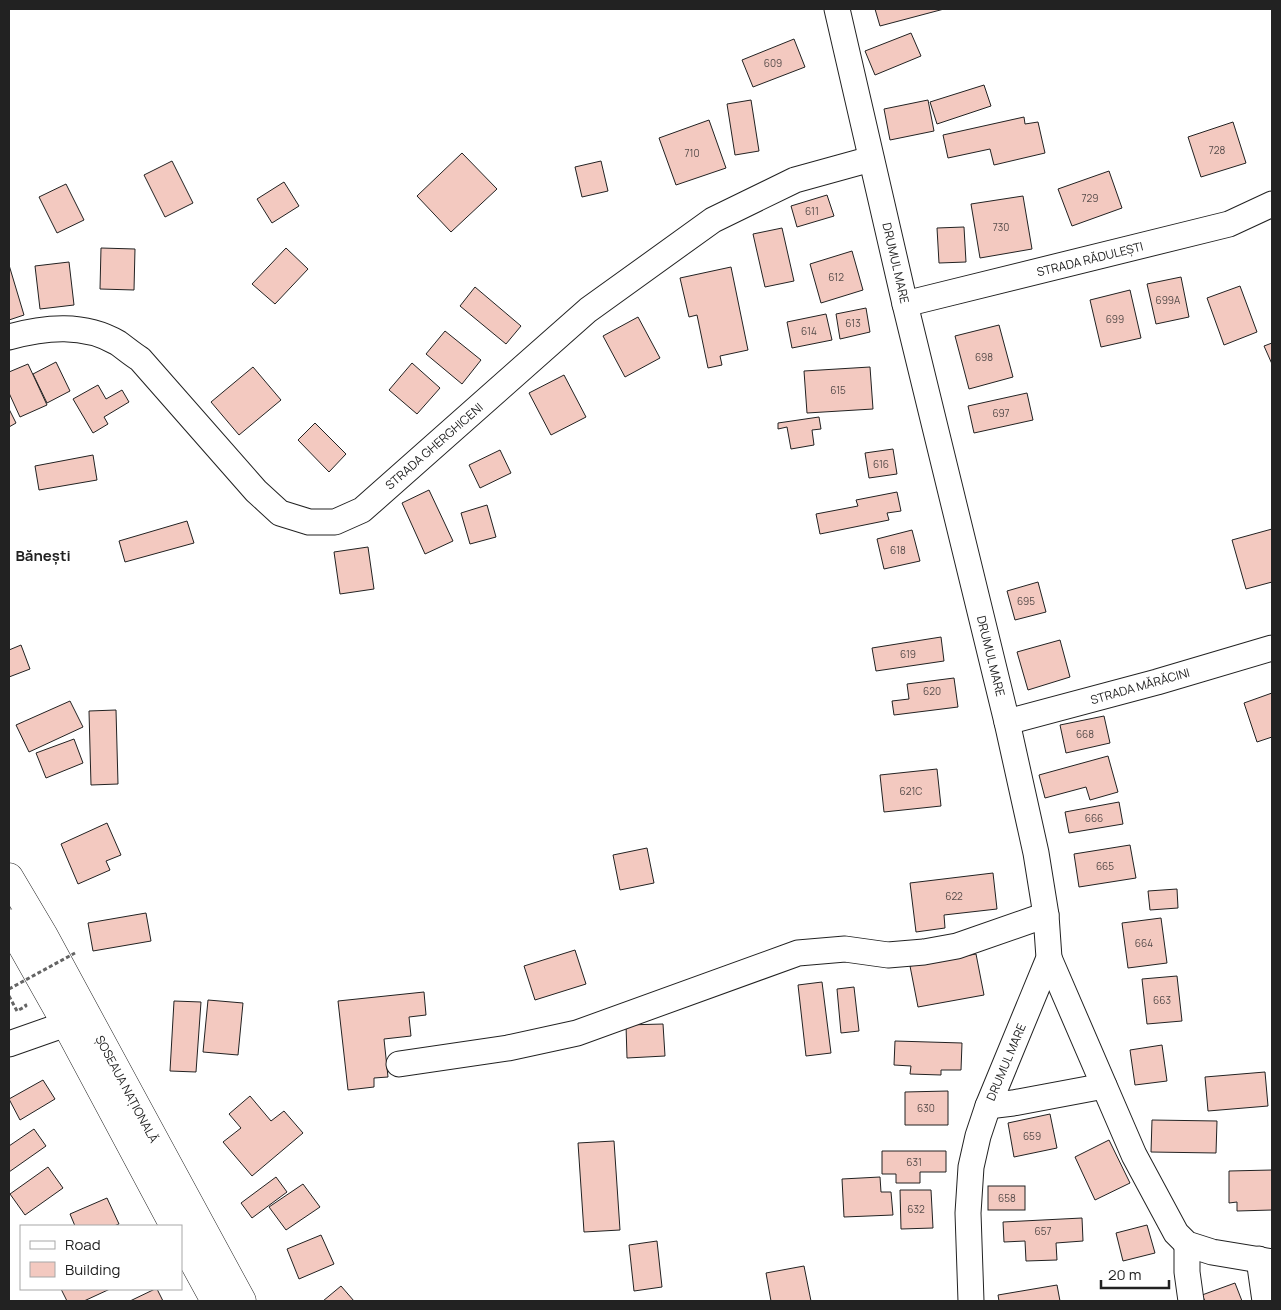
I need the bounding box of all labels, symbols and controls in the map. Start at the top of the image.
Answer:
house number: 609 [764,56,782,70]
house number: 728 [1209,143,1225,157]
house number: 710 [684,146,700,160]
house number: 729 [1082,191,1098,205]
house number: 611 [805,204,819,218]
house number: 730 [993,220,1009,234]
street label: DRUMUL MARE [878,221,914,305]
street label: STRADA RĂDULEȘTI [1035,238,1145,280]
house number: 612 [828,270,844,284]
house number: 699A [1156,293,1181,307]
house number: 699 [1106,312,1124,326]
house number: 613 [845,316,861,330]
house number: 614 [801,324,817,338]
house number: 698 [975,350,993,364]
house number: 615 [830,383,846,397]
street label: STRADA GHERGHICENI [381,399,487,493]
house number: 697 [992,406,1010,420]
house number: 616 [873,457,889,471]
house number: 618 [890,543,906,557]
district label: Bănești [15,545,71,566]
house number: 695 [1017,594,1035,608]
street label: DRUMUL MARE [973,614,1009,698]
house number: 619 [900,647,916,661]
street label: STRADA MĂRĂCINI [1088,664,1192,708]
house number: 620 [923,684,941,698]
house number: 668 [1076,727,1094,741]
house number: 621C [900,784,922,798]
house number: 666 [1085,811,1103,825]
house number: 665 [1096,859,1114,873]
house number: 622 [945,889,963,903]
house number: 664 [1135,936,1153,950]
house number: 663 [1153,993,1171,1007]
street label: DRUMUL MARE [982,1021,1030,1103]
street label: ȘOSEAUA NAȚIONALĂ [92,1032,163,1146]
house number: 630 [917,1101,935,1115]
house number: 659 [1023,1129,1041,1143]
house number: 631 [906,1155,922,1169]
house number: 658 [998,1191,1016,1205]
house number: 632 [907,1202,925,1216]
house number: 657 [1034,1224,1052,1238]
legend [20,1225,182,1290]
text: Road [65,1234,101,1255]
scale bar [1101,1258,1168,1290]
text: Building [65,1259,120,1280]
text: 20 m [1108,1264,1141,1285]

